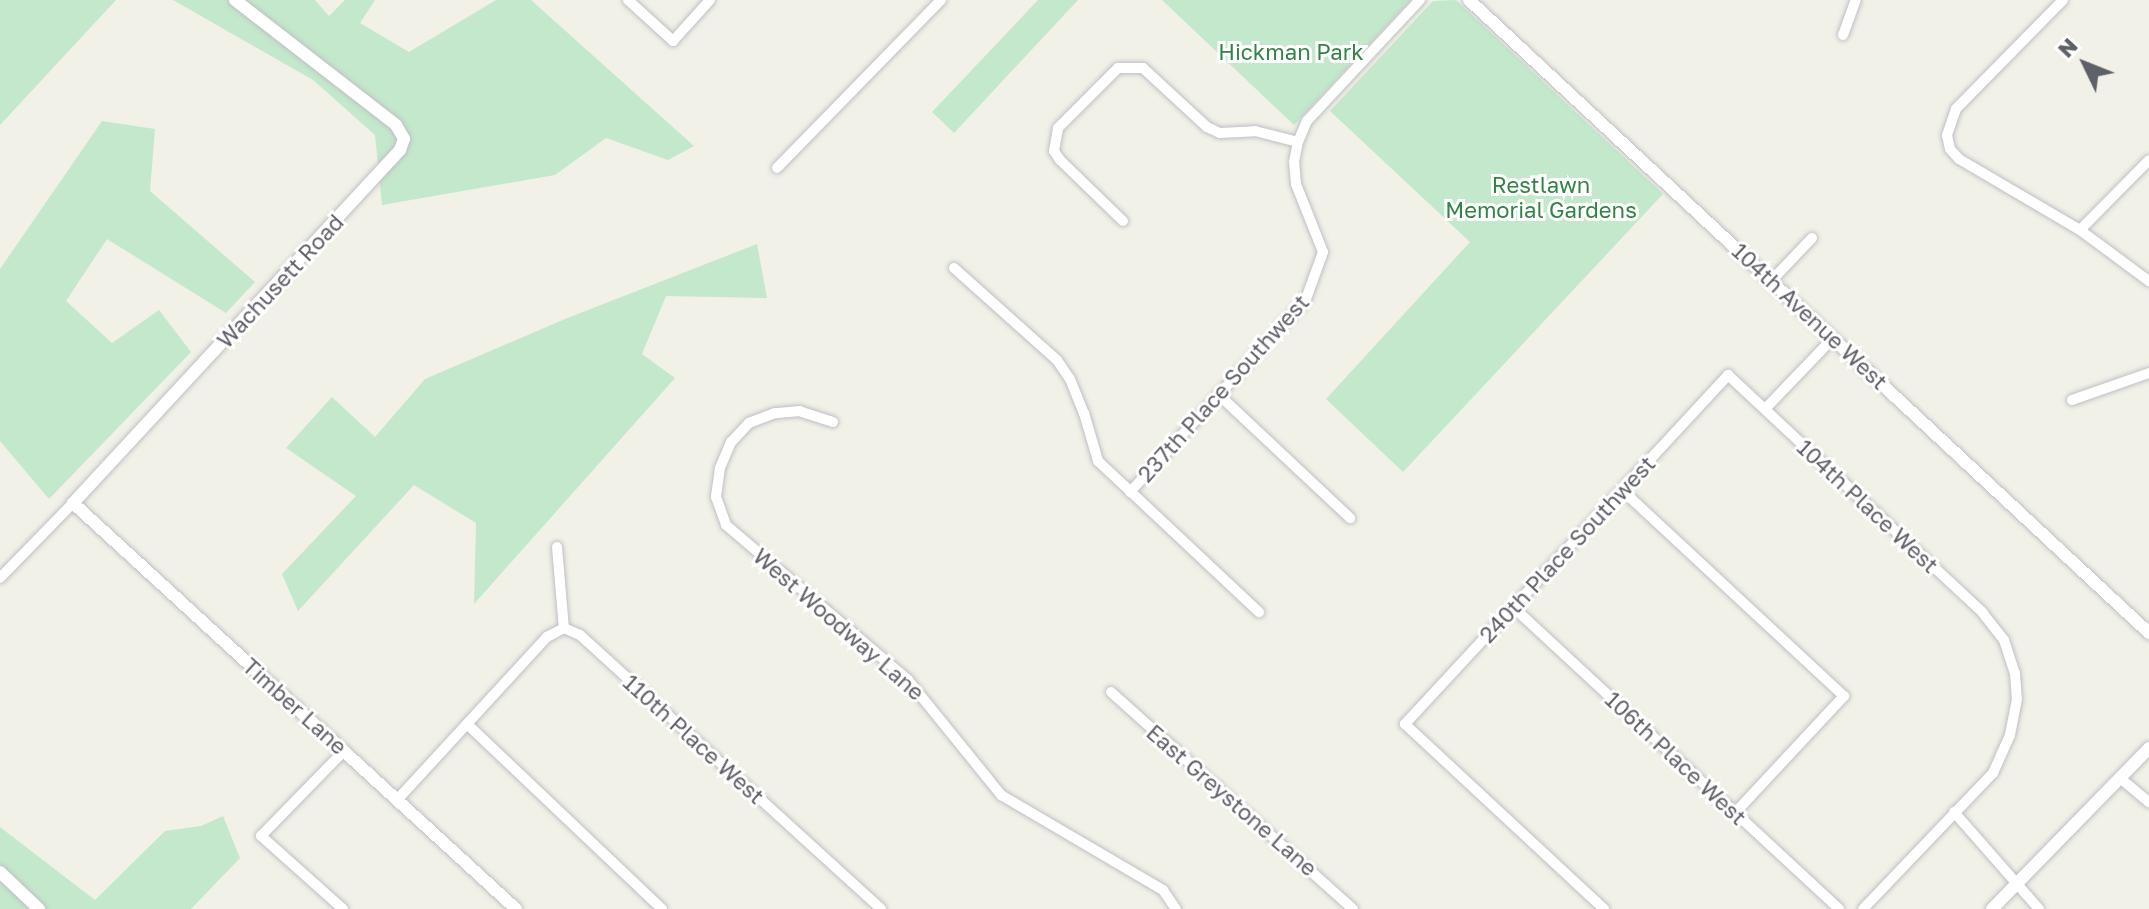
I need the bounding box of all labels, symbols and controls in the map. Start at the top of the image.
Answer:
north arrow [2045,24,2125,104]
text: N [2051,32,2083,63]
park label: Hickman Park [1218,39,1364,65]
park label: Restlawn Memorial Gardens [1445,171,1637,222]
street label: Wachusett Road [211,209,349,353]
street label: 104th Avenue West [1727,237,1893,395]
street label: 237th Place Southwest [1132,289,1314,487]
street label: 104th Place West [1792,434,1944,578]
street label: 240th Place Southwest [1474,450,1660,648]
street label: West Woodway Lane [748,543,930,705]
street label: Timber Lane [238,652,352,760]
street label: 110th Place West [618,669,770,809]
street label: 106th Place West [1600,686,1752,830]
street label: East Greystone Lane [1141,719,1323,881]

